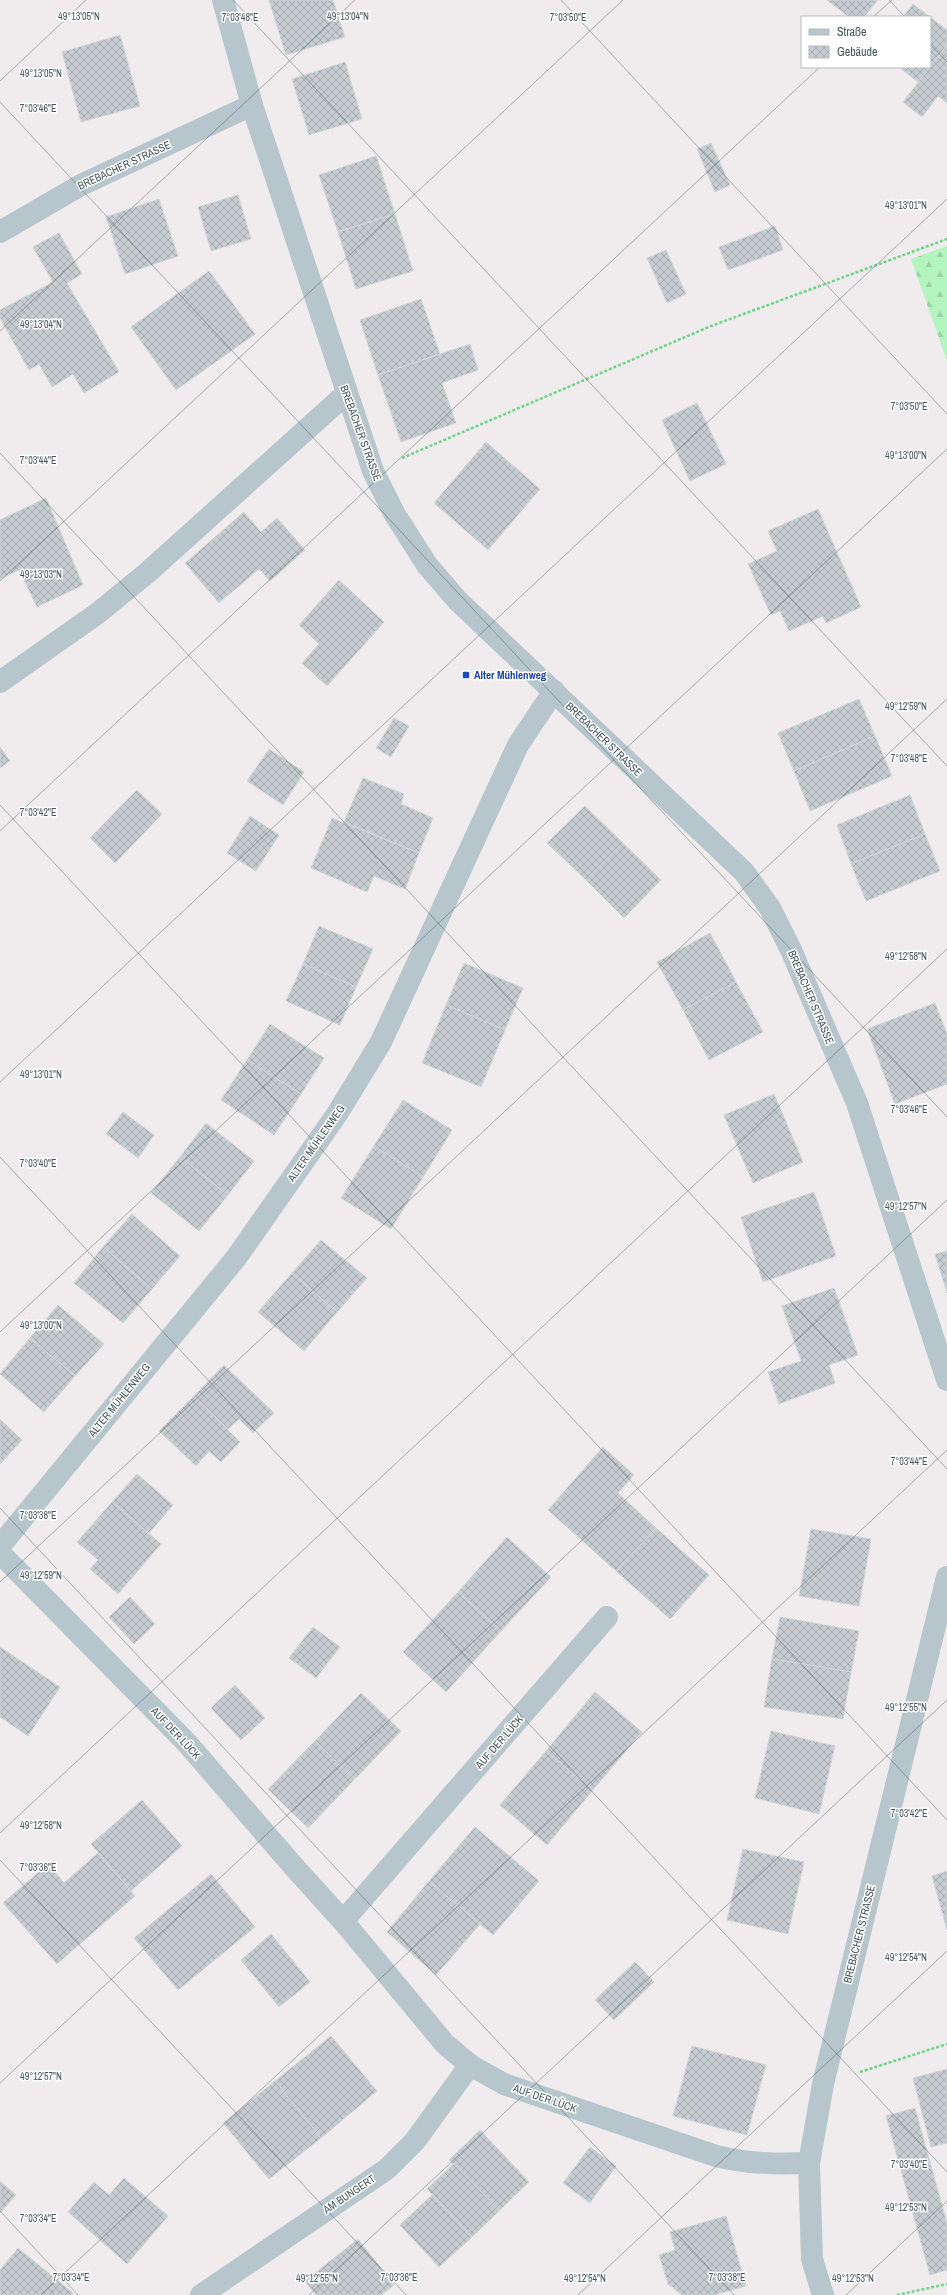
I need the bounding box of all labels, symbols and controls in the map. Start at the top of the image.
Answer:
text: 49°13'05"N [58,10,100,23]
text: 49°13'04"N [327,10,369,23]
text: 7°03'48"E [222,11,258,24]
text: 7°03'50"E [550,11,586,24]
legend [801,16,931,68]
text: Straße [837,24,867,40]
text: Gebäude [837,44,878,60]
text: 49°13'05"N [20,67,62,80]
text: 7°03'46"E [20,102,56,115]
street label: BREBACHER STRASSE [75,137,173,193]
text: 49°13'01"N [885,199,927,212]
text: 49°13'04"N [20,318,62,331]
street label: BREBACHER STRASSE [337,383,385,483]
text: 7°03'50"E [891,400,927,413]
text: 49°13'00"N [885,449,927,462]
text: 7°03'44"E [20,454,56,467]
text: 49°13'03"N [20,568,62,581]
place label: Alter Mühlenweg [474,668,547,682]
marker: Alter Mühlenweg [461,670,471,680]
street label: BREBACHER STRASSE [563,699,645,779]
text: 49°12'59"N [885,700,927,713]
text: 7°03'48"E [891,752,927,765]
text: 7°03'42"E [20,806,56,819]
street label: BREBACHER STRASSE [785,948,837,1046]
text: 49°12'58"N [885,950,927,963]
text: 49°13'01"N [20,1068,62,1081]
street label: ALTER MÜHLENWEG [284,1102,348,1185]
text: 7°03'46"E [891,1103,927,1116]
text: 7°03'40"E [20,1157,56,1170]
text: 49°12'57"N [885,1200,927,1213]
text: 49°13'00"N [20,1319,62,1332]
street label: ALTER MÜHLENWEG [84,1360,153,1440]
text: 7°03'44"E [891,1455,927,1468]
text: 7°03'38"E [20,1509,56,1522]
text: 49°12'59"N [20,1569,62,1582]
text: 49°12'55"N [885,1701,927,1714]
street label: AUF DER LÜCK [148,1703,204,1762]
street label: AUF DER LÜCK [471,1712,526,1772]
text: 7°03'42"E [891,1807,927,1820]
text: 49°12'58"N [20,1819,62,1832]
text: 7°03'36"E [20,1861,56,1874]
street label: BREBACHER STRASSE [840,1883,878,1985]
text: 49°12'54"N [885,1951,927,1964]
text: 49°12'57"N [20,2070,62,2083]
street label: AUF DER LÜCK [510,2080,579,2115]
text: 7°03'40"E [891,2158,927,2171]
street label: AM BUNGERT [319,2171,378,2217]
text: 49°12'53"N [885,2201,927,2214]
text: 7°03'34"E [20,2212,56,2225]
text: 7°03'34"E [53,2271,89,2284]
text: 7°03'36"E [381,2271,417,2284]
text: 7°03'38"E [709,2271,745,2284]
text: 49°12'55"N [296,2272,338,2285]
text: 49°12'54"N [564,2272,606,2285]
text: 49°12'53"N [832,2272,874,2285]

